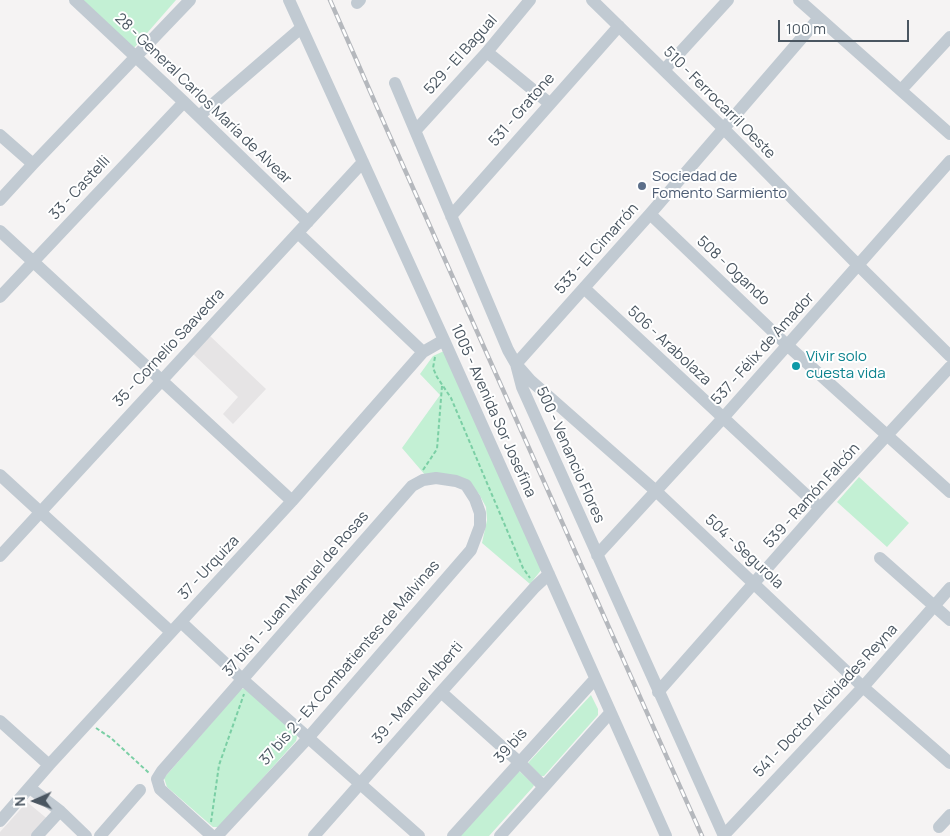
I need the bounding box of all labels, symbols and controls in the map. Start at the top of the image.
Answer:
street label: 28 - General Carlos María de Alvear [111,10,295,188]
scale bar [780,10,911,42]
street label: 529 - El Bagual [421,12,501,98]
text: 100 m [786,18,826,39]
street label: 510 - Ferrocarril Oeste [659,43,779,163]
street label: 531 - Gratone [485,70,559,150]
street label: 33 - Castelli [46,152,114,224]
place label: Sociedad de Fomento Sarmiento [652,168,787,203]
marker: Sociedad de Fomento Sarmiento [636,180,648,192]
street label: 533 - El Cimarrón [551,200,643,298]
street label: 508 - Ogando [693,233,773,309]
street label: 35 - Cornelio Saavedra [110,285,228,411]
street label: 537 - Félix de Amador [708,289,818,409]
street label: 506 - Arabolaza [623,303,715,389]
street label: 1005 - Avenida Sor Josefina [447,322,539,500]
place label: Vivir solo cuesta vida [806,348,886,383]
marker: Vivir solo cuesta vida [790,360,802,372]
street label: 500 - Venancio Flores [532,384,608,526]
street label: 539 - Ramón Falcón [760,440,864,552]
street label: 37 bis 1 - Juan Manuel de Rosas [219,508,373,680]
street label: 504 - Segurola [701,511,787,593]
street label: 37 - Urquiza [175,532,243,604]
street label: 37 bis 2 - Ex Combatientes de Malvinas [256,557,444,769]
street label: 541 - Doctor Alcibíades Reyna [750,621,902,781]
street label: 39 - Manuel Alberti [369,638,467,748]
street label: 39 bis [491,725,531,767]
north arrow [10,776,60,826]
text: N [10,796,29,807]

